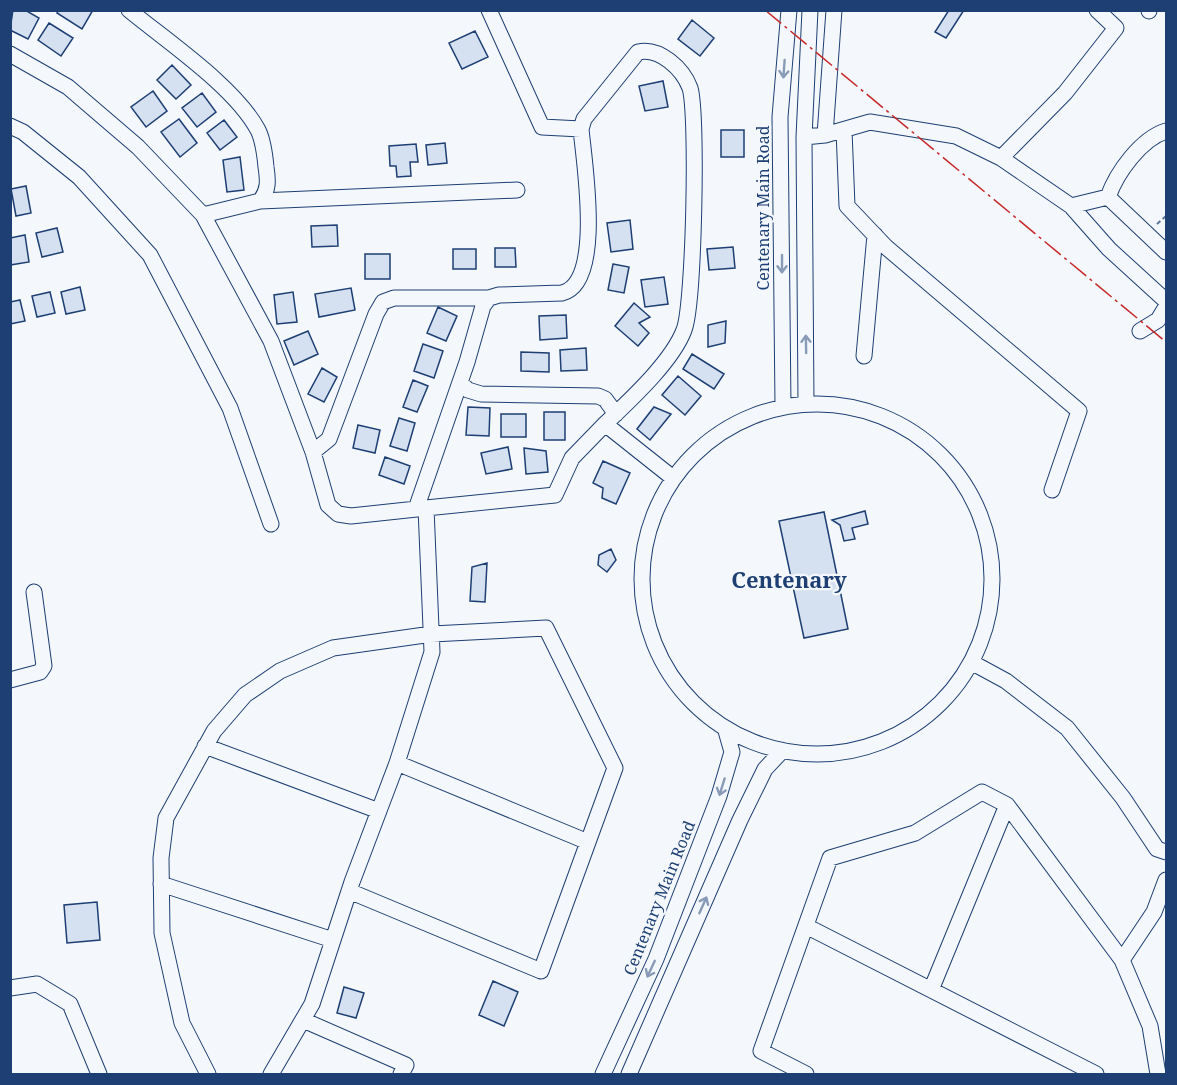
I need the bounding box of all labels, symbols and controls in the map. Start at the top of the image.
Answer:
one-way arrow [778,58,789,78]
street label: Centenary Main Road [752,125,774,291]
one-way arrow [776,253,788,273]
one-way arrow [800,335,812,355]
district label: Centenary [731,564,847,594]
one-way arrow [716,777,727,796]
street label: Centenary Main Road [618,817,700,979]
one-way arrow [698,897,709,915]
one-way arrow [645,960,657,978]

